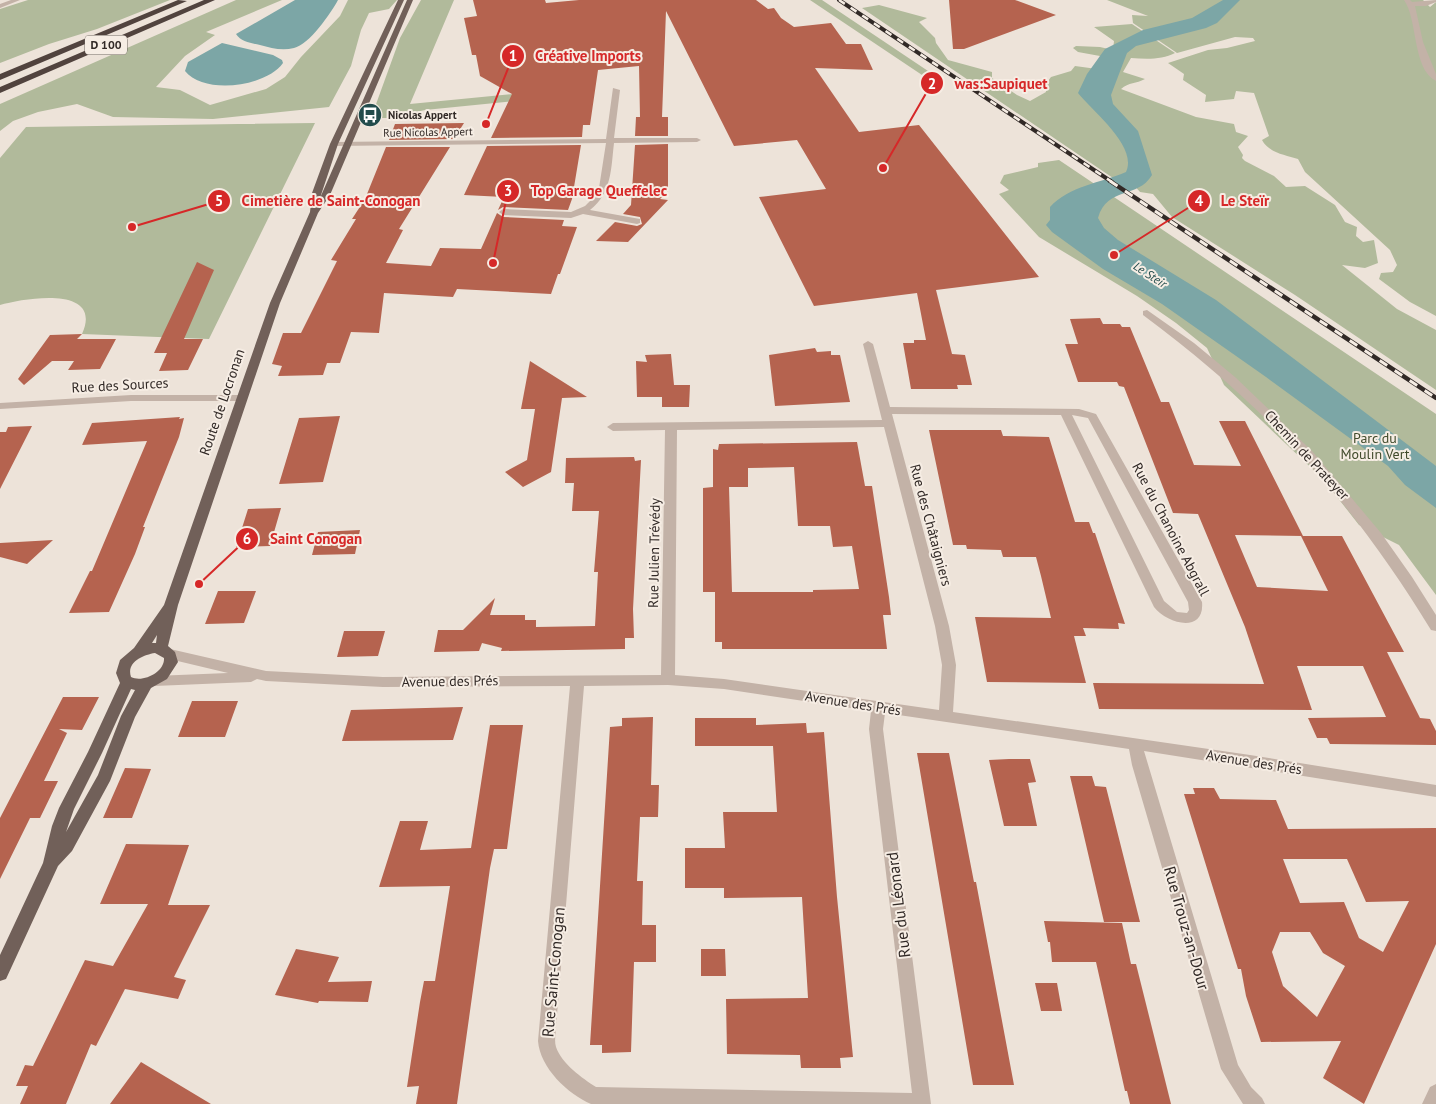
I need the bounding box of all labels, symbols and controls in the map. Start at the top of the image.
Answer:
road number: D 100 [85,36,127,54]
callout: Créative Imports [500,41,651,71]
text: 1 [509,46,517,65]
text: Créative Imports [535,46,641,65]
callout: was:Saupiquet [919,68,1058,98]
text: 2 [928,74,936,93]
text: was:Saupiquet [953,74,1048,93]
bus stop icon: Nicolas Appert [357,102,383,128]
place label: Nicolas Appert [388,108,457,122]
street label: Rue Nicolas Appert [383,124,473,140]
callout: Top Garage Queffelec [496,176,677,206]
text: 3 [504,181,512,200]
text: Top Garage Queffelec [531,181,668,200]
callout: Cimetière de Saint-Conogan [206,186,430,216]
callout: Le Steïr [1186,186,1280,216]
text: 5 [215,191,223,210]
text: Cimetière de Saint-Conogan [242,191,420,210]
text: 4 [1195,191,1204,210]
text: Le Steïr [1221,191,1270,210]
water label: Le Steir [1131,258,1171,291]
street label: Route de Locronan [195,346,249,458]
street label: Rue des Sources [71,373,169,397]
street label: Chemin de Prateyer [1261,406,1353,504]
park label: Parc du Moulin Vert [1340,429,1410,463]
street label: Rue du Chanoine Abgrall [1128,459,1214,599]
street label: Rue des Châtaigniers [906,462,956,588]
street label: Rue Julien Trévédy [644,498,664,608]
callout: Saint Conogan [234,524,372,554]
text: 6 [243,529,251,548]
text: Saint Conogan [270,529,362,548]
street label: Avenue des Prés [401,671,499,691]
street label: Avenue des Prés [804,687,902,719]
street label: Avenue des Prés [1205,746,1303,778]
street label: Rue du Léonard [882,851,914,959]
street label: Rue Trouz-an-Dour [1160,864,1214,993]
street label: Rue Saint-Conogan [537,906,569,1038]

